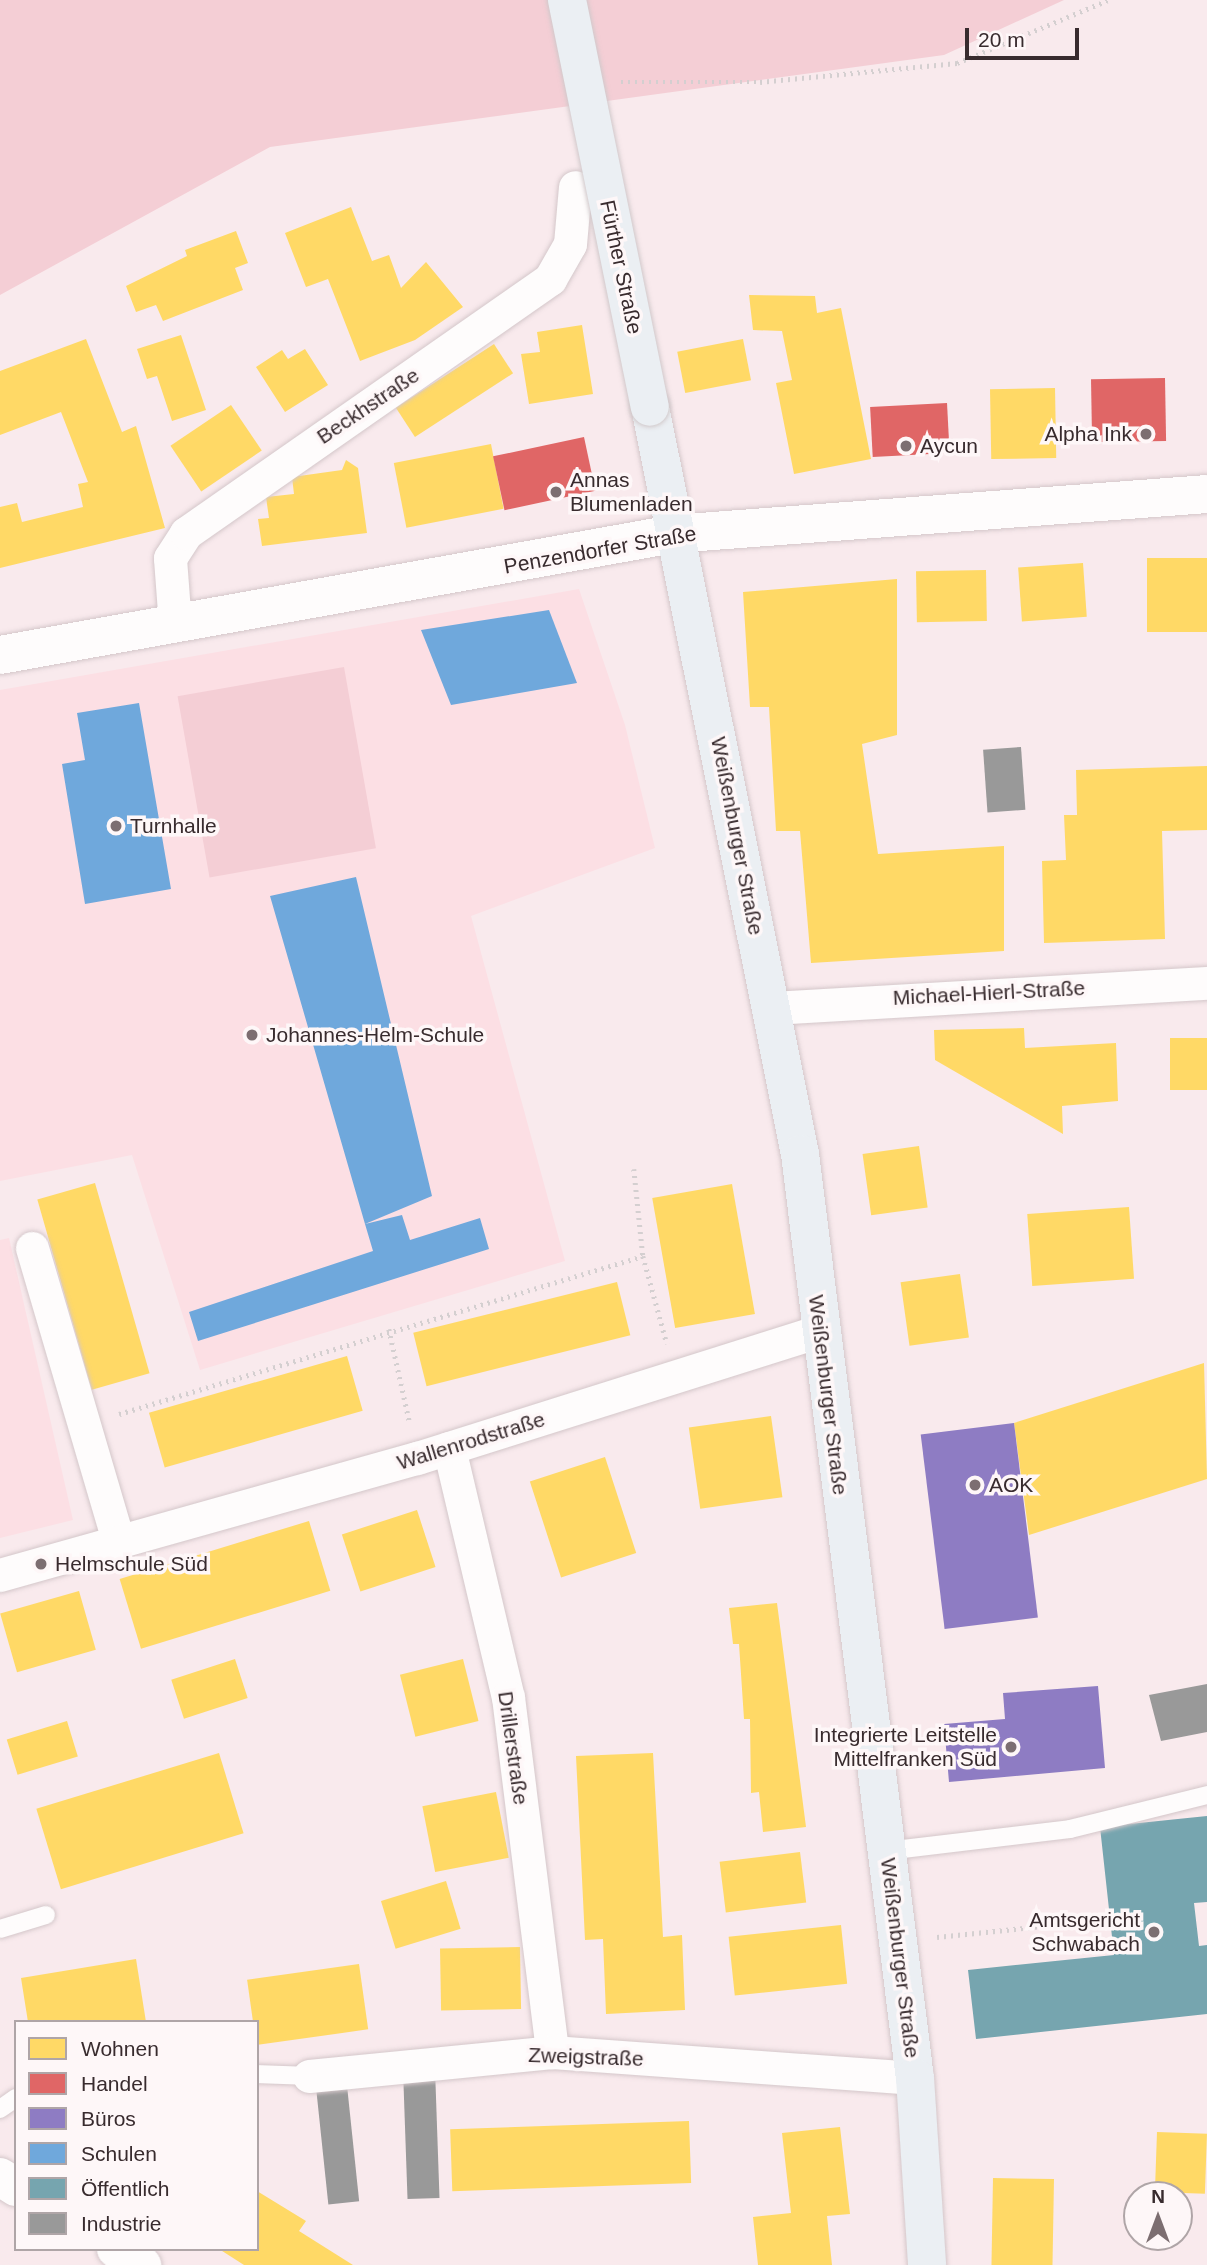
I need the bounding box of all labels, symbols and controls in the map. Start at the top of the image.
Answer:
scale bar [969,14,1083,58]
text: 20 m [978,28,1025,51]
street label: Fürther Straße [594,198,648,336]
street label: Beckhstraße [312,363,424,449]
place label: Alpha Ink [1044,421,1132,447]
marker: Alpha Ink [1138,426,1154,442]
place label: Aycun [920,433,978,459]
marker: Aycun [898,438,914,454]
place label: Annas Blumenladen [570,467,693,517]
marker: Annas Blumenladen [548,484,564,500]
street label: Penzendorfer Straße [502,521,698,579]
street label: Weißenburger Straße [705,735,769,937]
place label: Turnhalle [130,813,217,839]
marker: Turnhalle [108,818,124,834]
street label: Michael-Hierl-Straße [892,975,1086,1011]
place label: Johannes-Helm-Schule [266,1022,484,1048]
marker: Johannes-Helm-Schule [244,1027,260,1043]
street label: Weißenburger Straße [803,1293,853,1497]
street label: Wallenrodstraße [394,1407,548,1475]
place label: AOK [989,1472,1033,1498]
marker: AOK [967,1477,983,1493]
place label: Helmschule Süd [55,1551,208,1577]
marker: Helmschule Süd [33,1556,49,1572]
street label: Drillerstraße [493,1690,533,1806]
place label: Integrierte Leitstelle Mittelfranken Süd [814,1722,997,1772]
marker: Integrierte Leitstelle Mittelfranken Süd [1003,1739,1019,1755]
street label: Weißenburger Straße [875,1856,925,2060]
place label: Amtsgericht Schwabach [1029,1907,1140,1957]
marker: Amtsgericht Schwabach [1146,1924,1162,1940]
legend [14,2020,259,2251]
text: Wohnen [81,2037,159,2060]
street label: Zweigstraße [528,2042,644,2072]
text: Handel [81,2072,148,2095]
text: Büros [81,2107,136,2130]
text: Schulen [81,2142,157,2165]
text: Öffentlich [81,2177,169,2200]
north arrow [1123,2181,1193,2251]
text: N [1151,2186,1165,2207]
text: Industrie [81,2212,162,2235]

